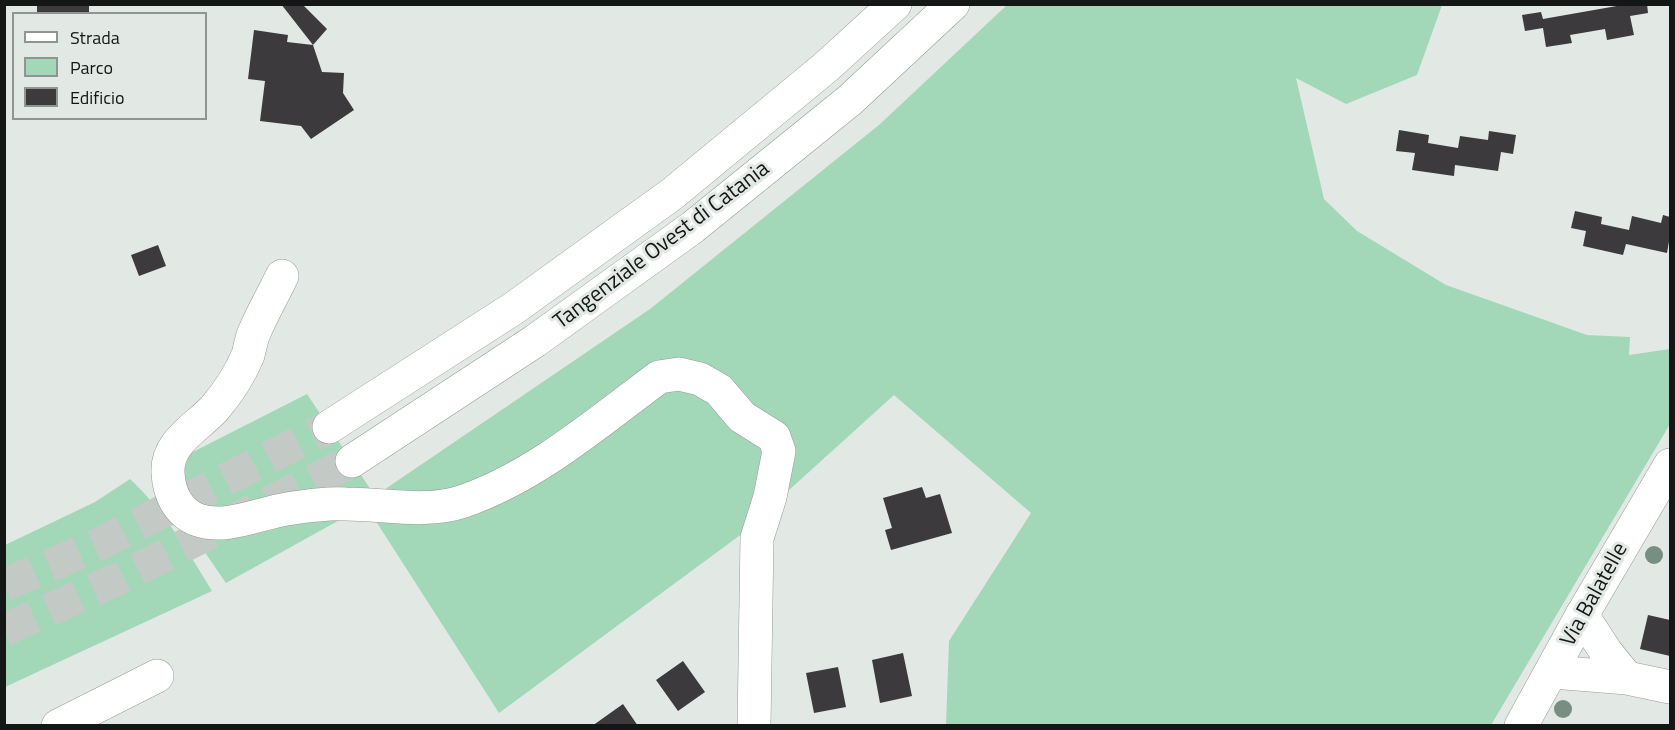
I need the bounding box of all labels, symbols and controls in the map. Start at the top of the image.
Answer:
legend [12,12,207,120]
text: Strada [70,24,120,51]
text: Parco [70,54,113,81]
text: Edificio [70,84,124,111]
street label: Tangenziale Ovest di Catania [549,156,775,336]
street label: Via Balatelle [1556,539,1634,651]

